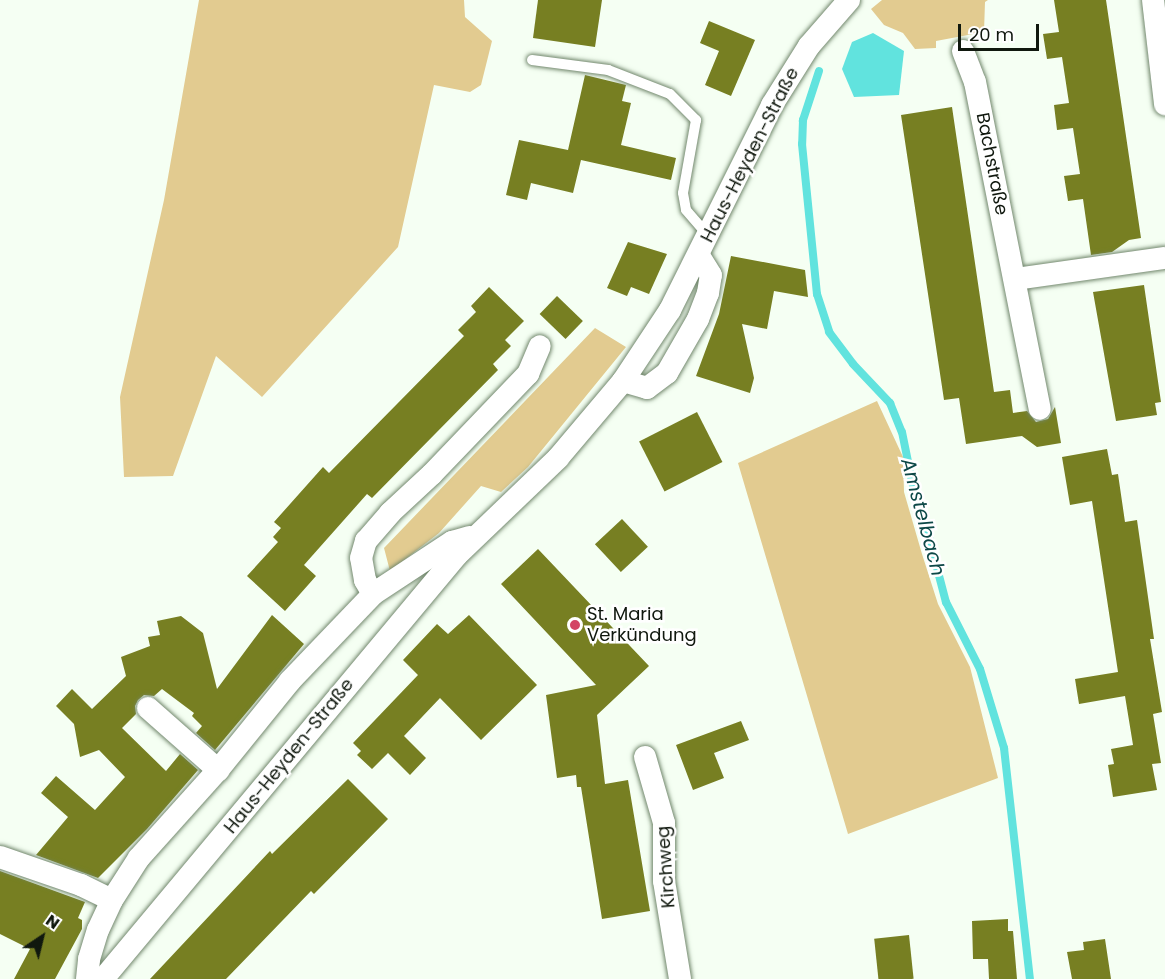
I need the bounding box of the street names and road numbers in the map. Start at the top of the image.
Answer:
street label: Haus-Heyden-Straße [696,64,804,246]
street label: Bachstraße [971,111,1013,217]
street label: Haus-Heyden-Straße [220,674,358,838]
street label: Kirchweg [652,825,680,909]

